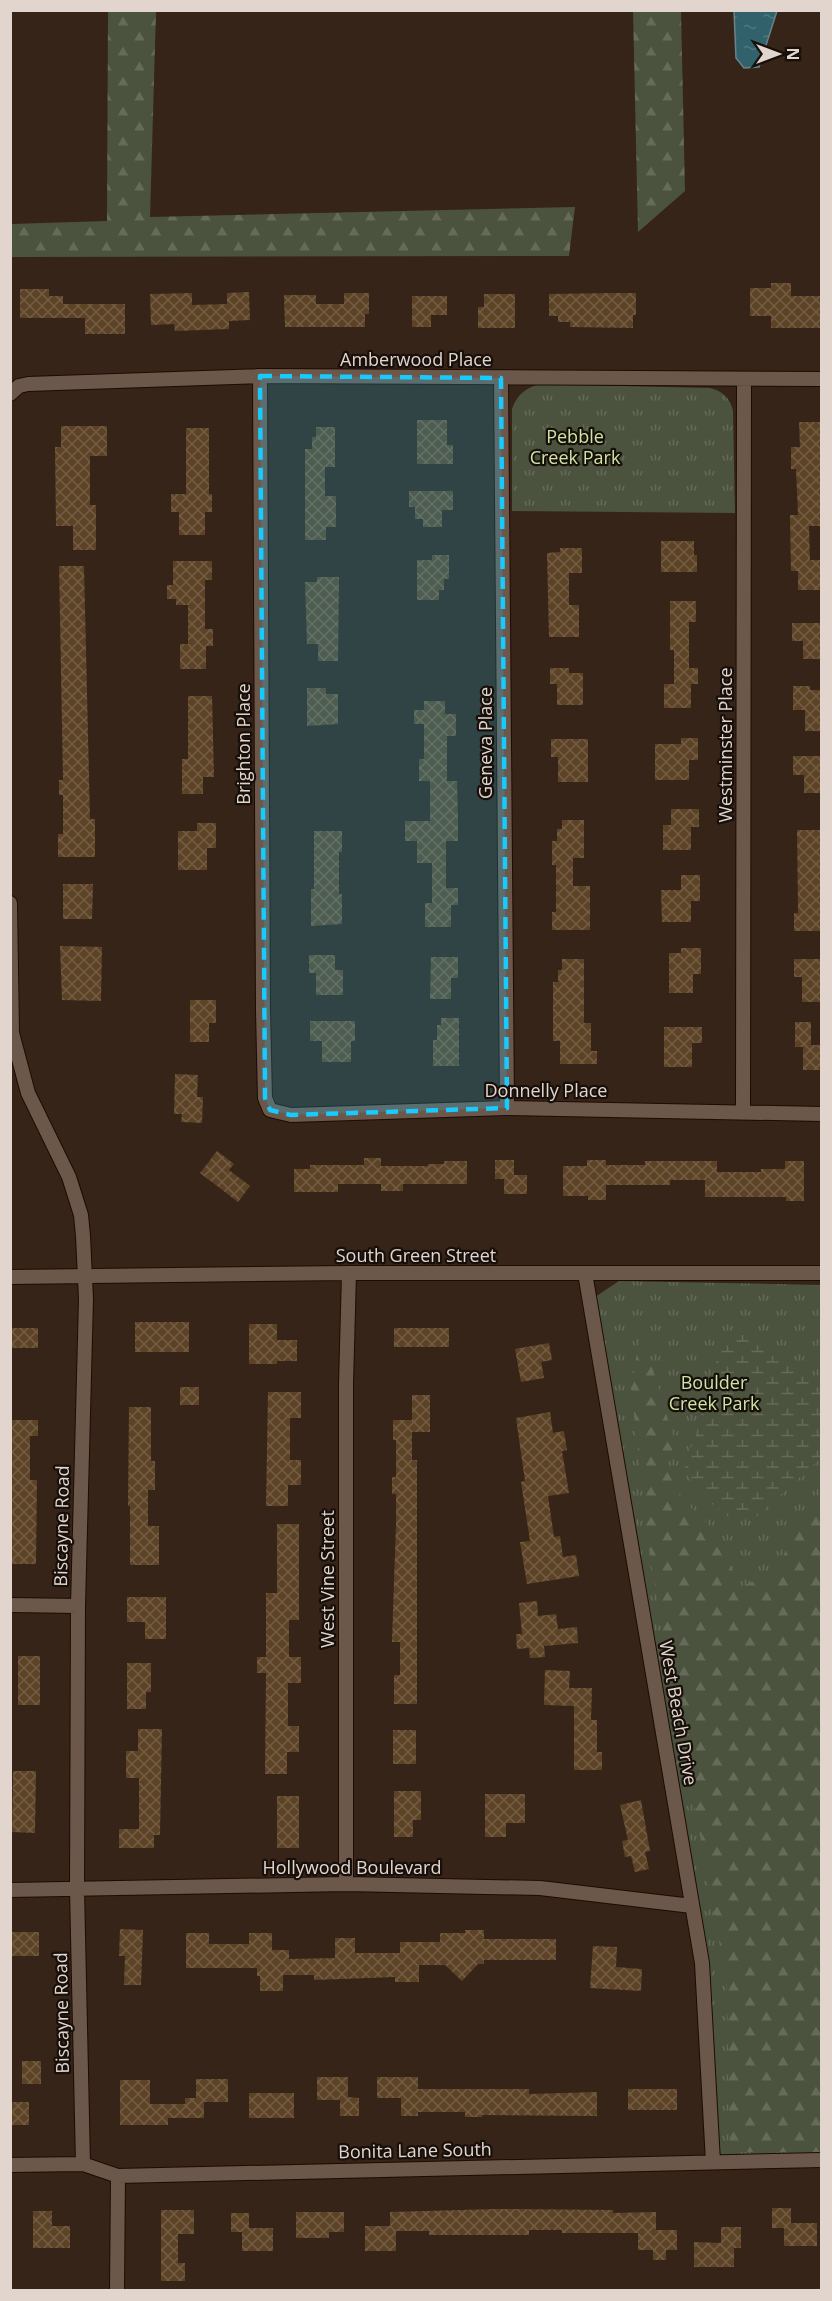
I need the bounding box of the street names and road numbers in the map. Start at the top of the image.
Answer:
street label: Amberwood Place [340,347,492,371]
street label: Westminster Place [713,667,737,823]
street label: Brighton Place [231,683,255,805]
street label: Geneva Place [473,687,497,799]
street label: Donnelly Place [485,1078,607,1102]
street label: South Green Street [336,1243,496,1267]
street label: Biscayne Road [48,1465,74,1587]
street label: West Vine Street [315,1510,339,1648]
street label: West Beach Drive [654,1639,704,1787]
street label: Hollywood Boulevard [262,1855,442,1879]
street label: Biscayne Road [48,1952,74,2074]
street label: Bonita Lane South [338,2137,492,2163]

